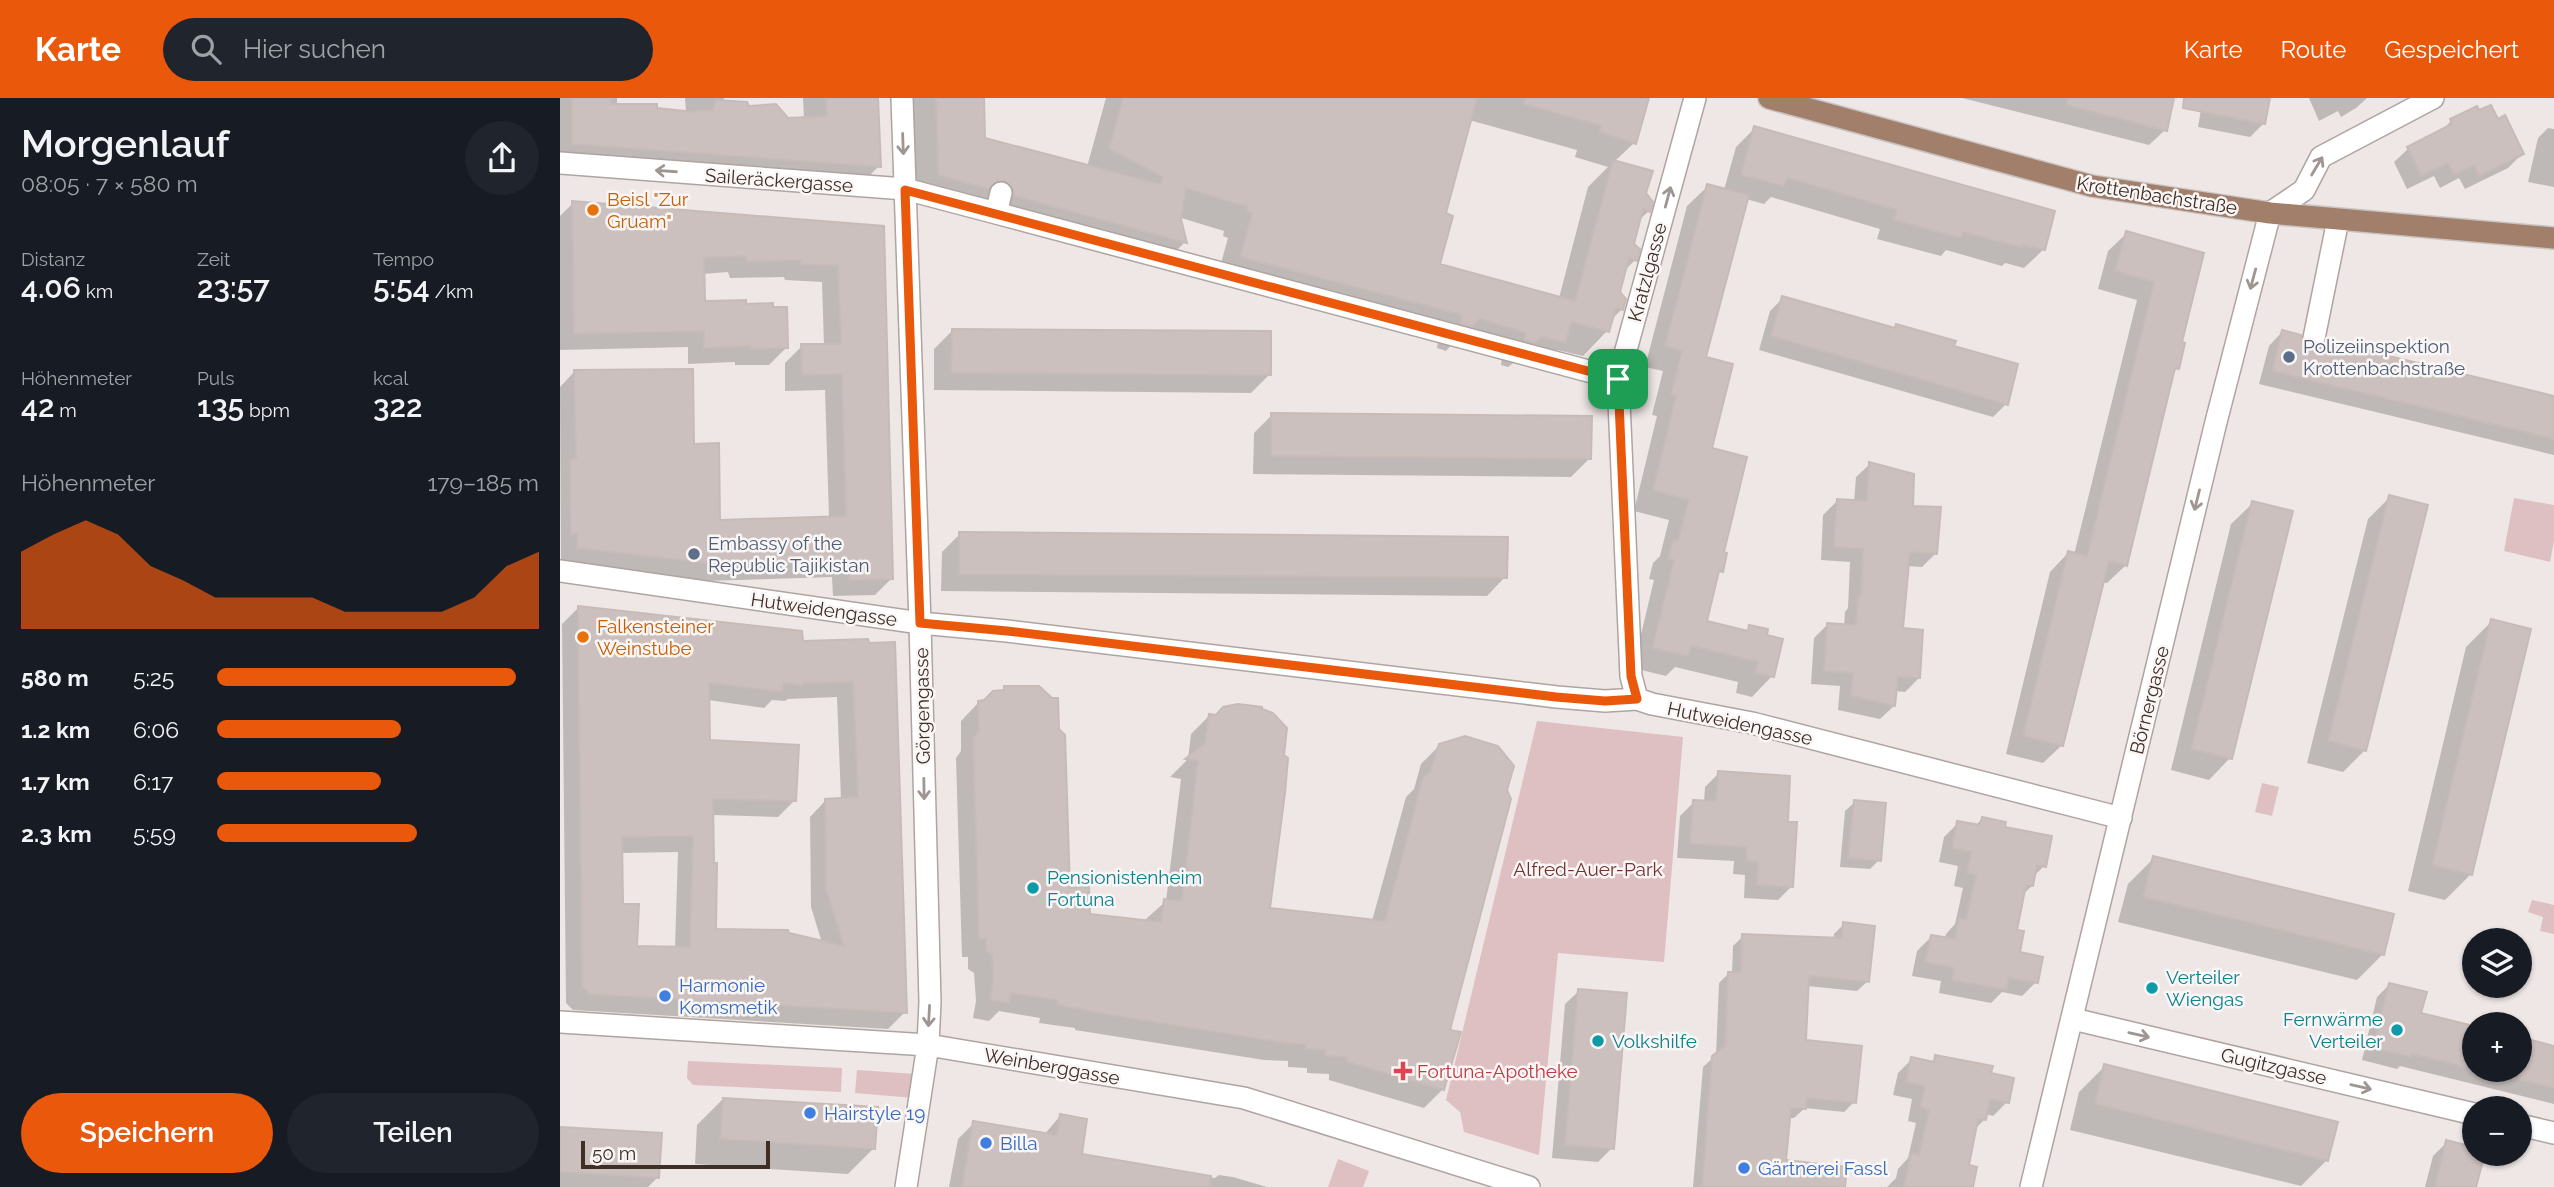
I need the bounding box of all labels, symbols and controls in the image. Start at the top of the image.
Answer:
search box [163,18,653,81]
text: Karte [35,30,121,69]
icon: search [187,30,225,68]
text: Hier suchen [243,34,386,64]
text: Karte [2184,35,2243,64]
text: Route [2281,35,2346,64]
text: Gespeichert [2384,35,2519,64]
text: Morgenlauf [21,121,229,166]
button: share [465,121,539,195]
one-way arrow [897,132,910,155]
one-way arrow [2311,157,2325,177]
one-way arrow [655,164,678,177]
street label: Saileräckergasse [704,164,854,196]
text: 08:05 · 7 × 580 m [21,170,198,197]
street label: Krottenbachstraße [2075,171,2239,219]
one-way arrow [1662,187,1675,209]
place label: Beisl "Zur Gruam" [607,188,689,232]
marker: Beisl "Zur Gruam" [585,202,601,218]
street label: Kratzlgasse [1623,220,1671,324]
text: Distanz [21,248,85,270]
text: Zeit [197,248,230,270]
text: Tempo [373,248,434,270]
one-way arrow [2246,267,2259,290]
text: 4.06 [21,270,81,305]
text: 23:57 [197,270,270,305]
text: 5:54 [373,270,430,305]
text: km [81,280,113,302]
text: /km [430,280,474,302]
place label: Polizeiinspektion Krottenbachstraße [2303,335,2465,379]
pin [1588,349,1648,409]
marker: Polizeiinspektion Krottenbachstraße [2281,349,2297,365]
icon: arrive [1599,360,1637,398]
text: Höhenmeter [21,367,132,389]
text: Puls [197,367,234,389]
text: kcal [373,367,409,389]
text: 42 [21,389,54,424]
text: 135 [197,389,244,424]
text: 322 [373,389,422,424]
text: m [54,399,77,421]
text: bpm [244,399,290,421]
text: Höhenmeter [21,469,155,496]
text: 179–185 m [428,469,539,496]
one-way arrow [2190,488,2203,511]
place label: Embassy of the Republic Tajikistan [708,532,870,576]
marker: Embassy of the Republic Tajikistan [686,546,702,562]
street label: Hutweidengasse [749,588,899,630]
place label: Falkensteiner Weinstube [597,615,714,659]
marker: Falkensteiner Weinstube [575,629,591,645]
street label: Börnergasse [2125,644,2173,756]
street label: Görgengasse [910,647,934,765]
text: 580 m [21,664,89,691]
text: 5:25 [133,664,174,691]
street label: Hutweidengasse [1665,697,1815,749]
text: 1.2 km [21,716,90,743]
text: 6:06 [133,716,179,743]
text: 1.7 km [21,768,90,795]
text: 6:17 [133,768,173,795]
one-way arrow [918,777,931,800]
text: 2.3 km [21,820,92,847]
text: 5:59 [133,820,176,847]
park label: Alfred-Auer-Park [1513,858,1663,880]
place label: Pensionistenheim Fortuna [1047,866,1202,910]
marker: Pensionistenheim Fortuna [1025,880,1041,896]
map controls [2462,928,2532,1166]
button: layers [2462,928,2532,998]
place label: Verteiler Wiengas [2166,966,2244,1010]
place label: Harmonie Komsmetik [679,974,778,1018]
marker: Verteiler Wiengas [2144,980,2160,996]
marker: Harmonie Komsmetik [657,988,673,1004]
one-way arrow [922,1005,935,1027]
place label: Fernwärme Verteiler [2283,1008,2383,1052]
button: + [2462,1012,2532,1082]
marker: Fernwärme Verteiler [2389,1022,2405,1038]
one-way arrow [2127,1028,2150,1042]
place label: Volkshilfe [1612,1030,1697,1052]
marker: Volkshilfe [1590,1033,1606,1049]
street label: Weinberggasse [982,1043,1122,1089]
street label: Gugitzgasse [2219,1043,2329,1089]
place label: Fortuna-Apotheke [1417,1060,1578,1082]
marker: Fortuna-Apotheke [1395,1063,1411,1079]
one-way arrow [2349,1081,2371,1094]
button: Speichern [21,1093,273,1173]
button: Teilen [287,1093,539,1173]
button: − [2462,1096,2532,1166]
place label: Hairstyle 19 [824,1102,925,1124]
marker: Hairstyle 19 [802,1105,818,1121]
place label: Billa [1000,1132,1038,1154]
marker: Billa [978,1135,994,1151]
scale bar [581,1138,770,1170]
text: 50 m [592,1142,636,1164]
place label: Gärtnerei Fassl [1758,1157,1888,1179]
marker: Gärtnerei Fassl [1736,1160,1752,1176]

